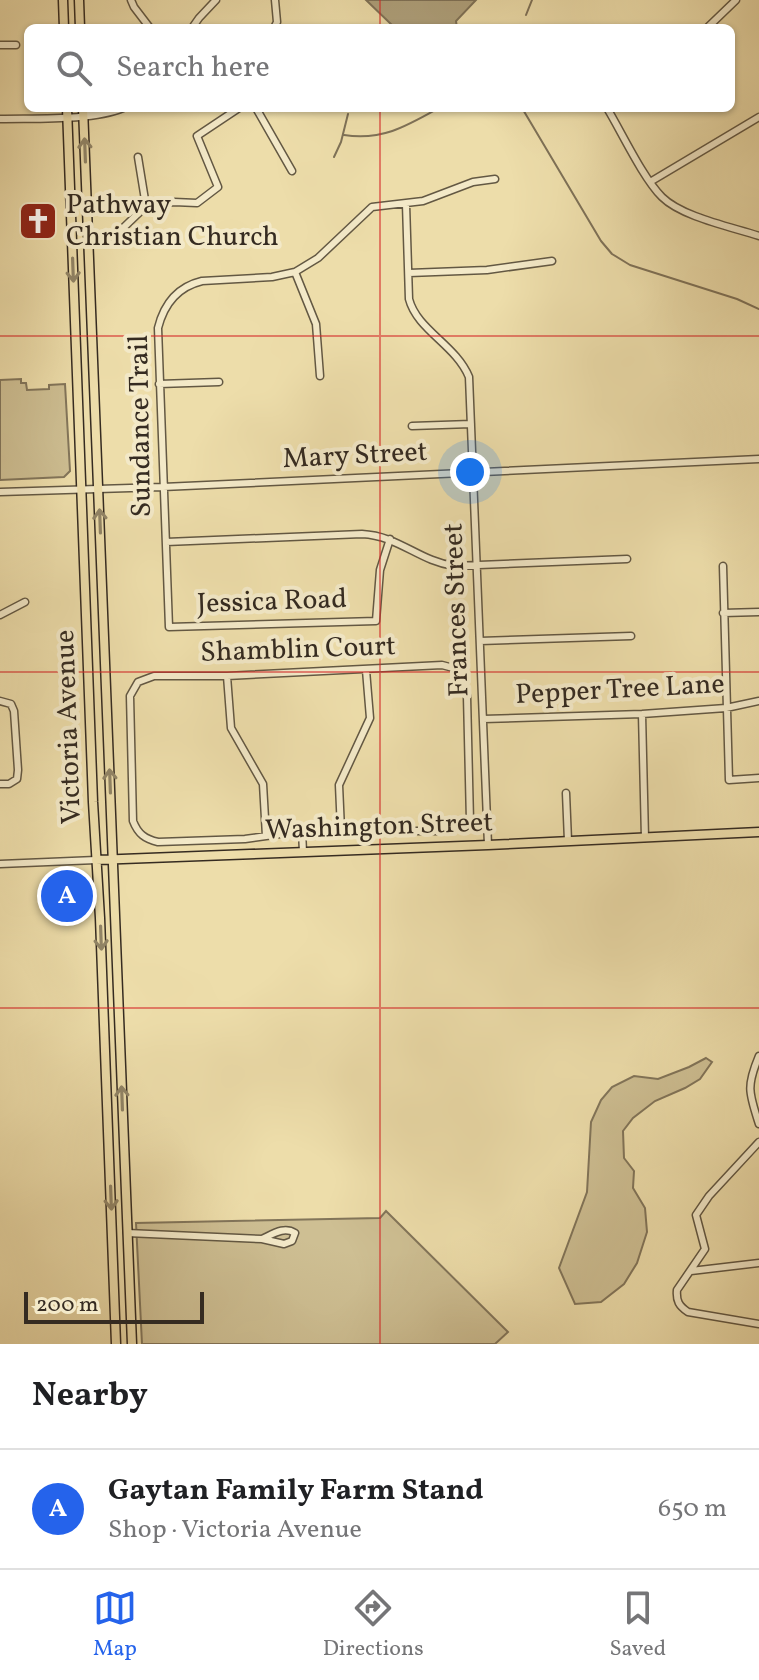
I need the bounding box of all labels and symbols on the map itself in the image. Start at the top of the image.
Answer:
one-way arrow [77,137,92,164]
place label: Pathway Christian Church [66,186,279,257]
church icon: Pathway Christian Church [17,200,59,242]
one-way arrow [66,256,81,283]
street label: Sundance Trail [120,334,162,518]
street label: Mary Street [282,433,428,479]
your location [450,452,490,492]
one-way arrow [93,508,108,535]
street label: Frances Street [434,522,480,698]
street label: Jessica Road [196,580,348,624]
street label: Shamblin Court [200,627,396,673]
street label: Victoria Avenue [46,629,92,825]
street label: Pepper Tree Lane [514,665,726,715]
one-way arrow [102,768,117,795]
street label: Washington Street [264,804,494,850]
pin: A [41,866,93,926]
one-way arrow [93,924,108,951]
one-way arrow [114,1085,129,1112]
one-way arrow [103,1184,118,1211]
scale bar [24,1288,204,1324]

